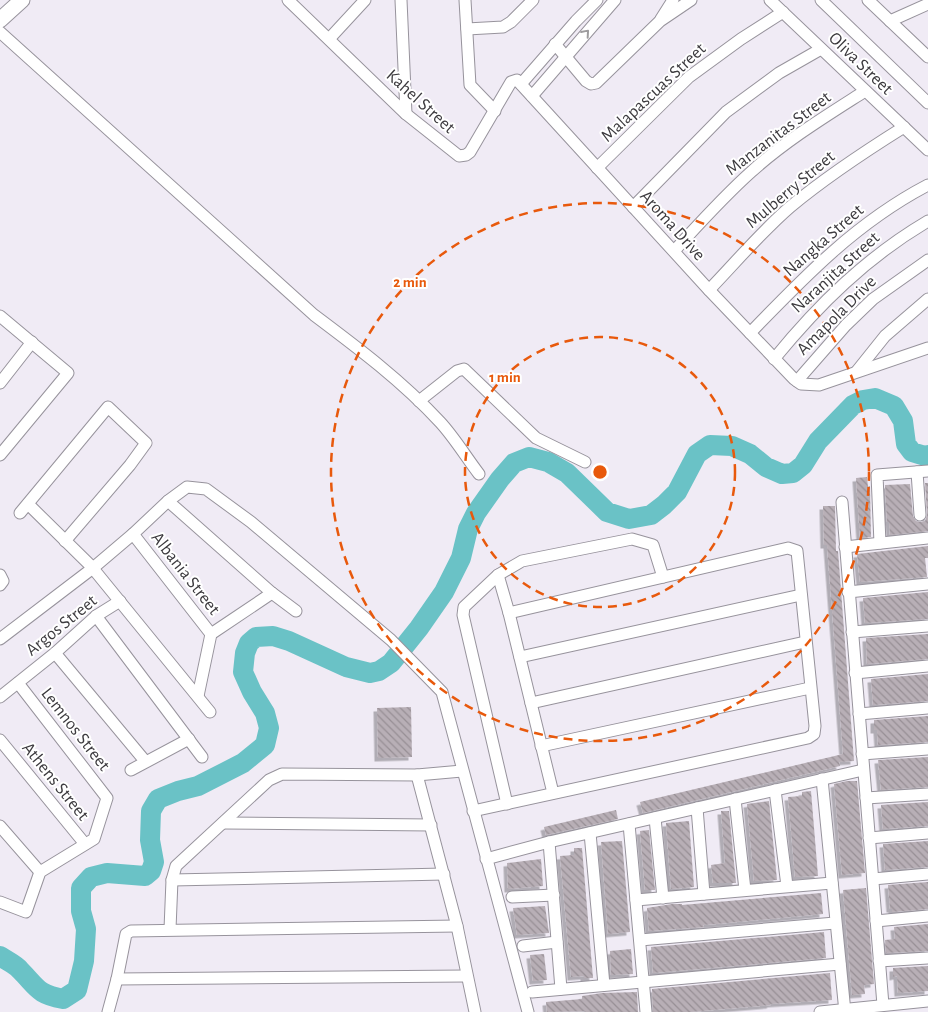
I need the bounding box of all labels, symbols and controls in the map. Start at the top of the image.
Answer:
one-way arrow [581,29,590,38]
street label: Oliva Street [825,29,896,99]
street label: Malapascuas Street [598,40,710,146]
street label: Kahel Street [383,66,458,137]
street label: Manzanitas Street [723,88,835,179]
street label: Mulberry Street [743,147,839,232]
street label: Aroma Drive [636,187,708,264]
street label: Nangka Street [780,201,867,280]
street label: Naranjita Street [788,229,883,317]
street label: Amapola Drive [794,273,880,359]
text: 2 min [393,275,427,290]
text: 1 min [489,370,521,385]
centre of rings [591,463,609,481]
street label: Albania Street [147,529,223,619]
street label: Argos Street [23,592,101,660]
street label: Lemnos Street [37,685,113,775]
street label: Athens Street [18,739,92,824]

